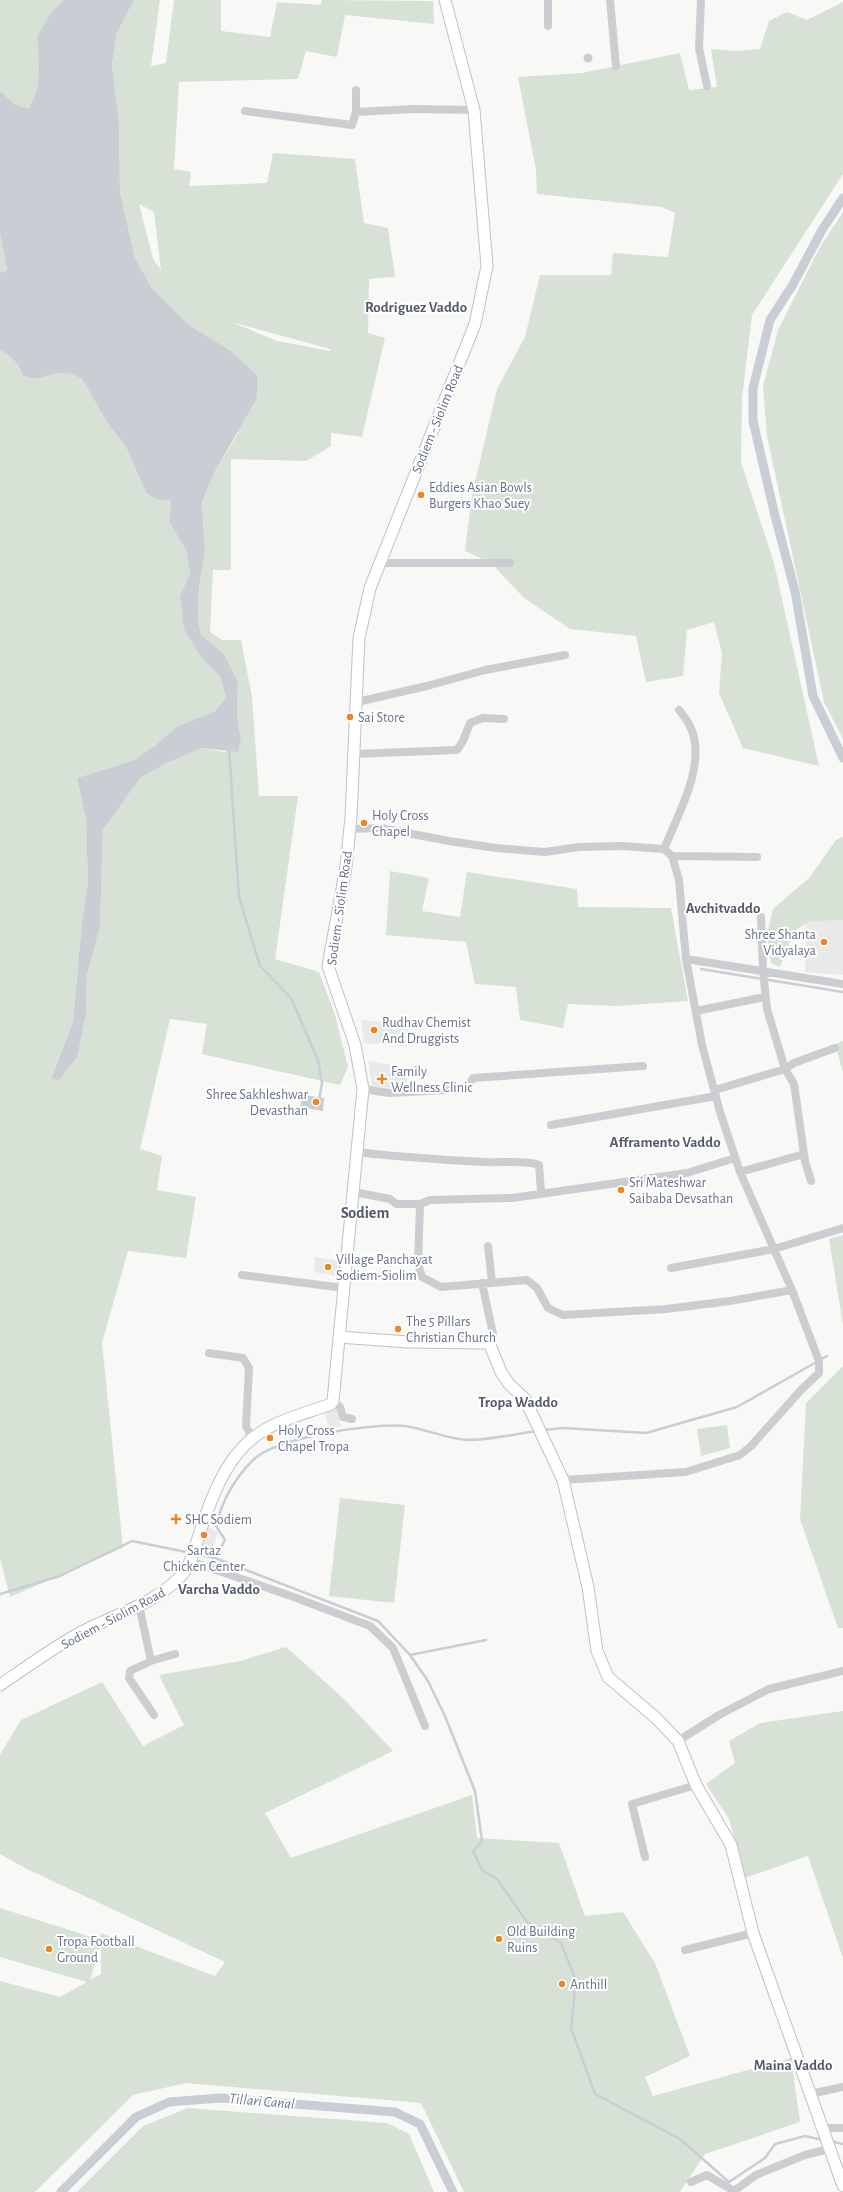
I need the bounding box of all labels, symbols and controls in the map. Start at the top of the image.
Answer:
district label: Rodriguez Vaddo [365,300,467,315]
street label: Sodiem - Siolim Road [410,363,466,476]
place label: Eddies Asian Bowls Burgers Khao Suey [429,481,532,511]
marker: Eddies Asian Bowls Burgers Khao Suey [416,490,426,500]
place label: Sai Store [358,711,405,725]
marker: Sai Store [345,712,355,722]
place label: Holy Cross Chapel [372,809,429,839]
marker: Holy Cross Chapel [359,818,369,828]
street label: Sodiem - Siolim Road [325,850,355,966]
district label: Avchitvaddo [686,901,760,916]
place label: Shree Shanta Vidyalaya [744,928,817,958]
marker: Shree Shanta Vidyalaya [819,937,829,947]
place label: Rudhav Chemist And Druggists [382,1016,471,1046]
marker: Rudhav Chemist And Druggists [369,1025,379,1035]
place label: Family Wellness Clinic [391,1065,473,1095]
marker: Family Wellness Clinic [376,1073,388,1085]
place label: Shree Sakhleshwar Devasthan [206,1088,308,1118]
marker: Shree Sakhleshwar Devasthan [311,1097,321,1107]
district label: Afframento Vaddo [609,1135,721,1150]
place label: Sri Mateshwar Saibaba Devsathan [629,1176,733,1206]
marker: Sri Mateshwar Saibaba Devsathan [616,1185,626,1195]
district label: Sodiem [341,1205,389,1221]
place label: Village Panchayat Sodiem-Siolim [336,1253,433,1283]
marker: Village Panchayat Sodiem-Siolim [323,1262,333,1272]
place label: The 5 Pillars Christian Church [406,1315,496,1345]
marker: The 5 Pillars Christian Church [393,1324,403,1334]
district label: Tropa Waddo [478,1395,558,1410]
place label: Holy Cross Chapel Tropa [278,1424,350,1454]
marker: Holy Cross Chapel Tropa [265,1433,275,1443]
marker: SHC Sodiem [170,1513,182,1525]
place label: SHC Sodiem [185,1513,252,1527]
marker: Sartaz Chicken Center [199,1530,209,1540]
place label: Sartaz Chicken Center [163,1544,245,1574]
district label: Varcha Vaddo [178,1582,260,1597]
street label: Sodiem - Siolim Road [59,1586,168,1652]
place label: Old Building Ruins [507,1925,575,1955]
marker: Old Building Ruins [494,1934,504,1944]
place label: Tropa Football Ground [57,1935,135,1965]
marker: Tropa Football Ground [44,1944,54,1954]
place label: Anthill [570,1978,607,1992]
marker: Anthill [557,1979,567,1989]
district label: Maina Vaddo [754,2058,832,2073]
water label: Tillari Canal [229,2091,296,2112]

